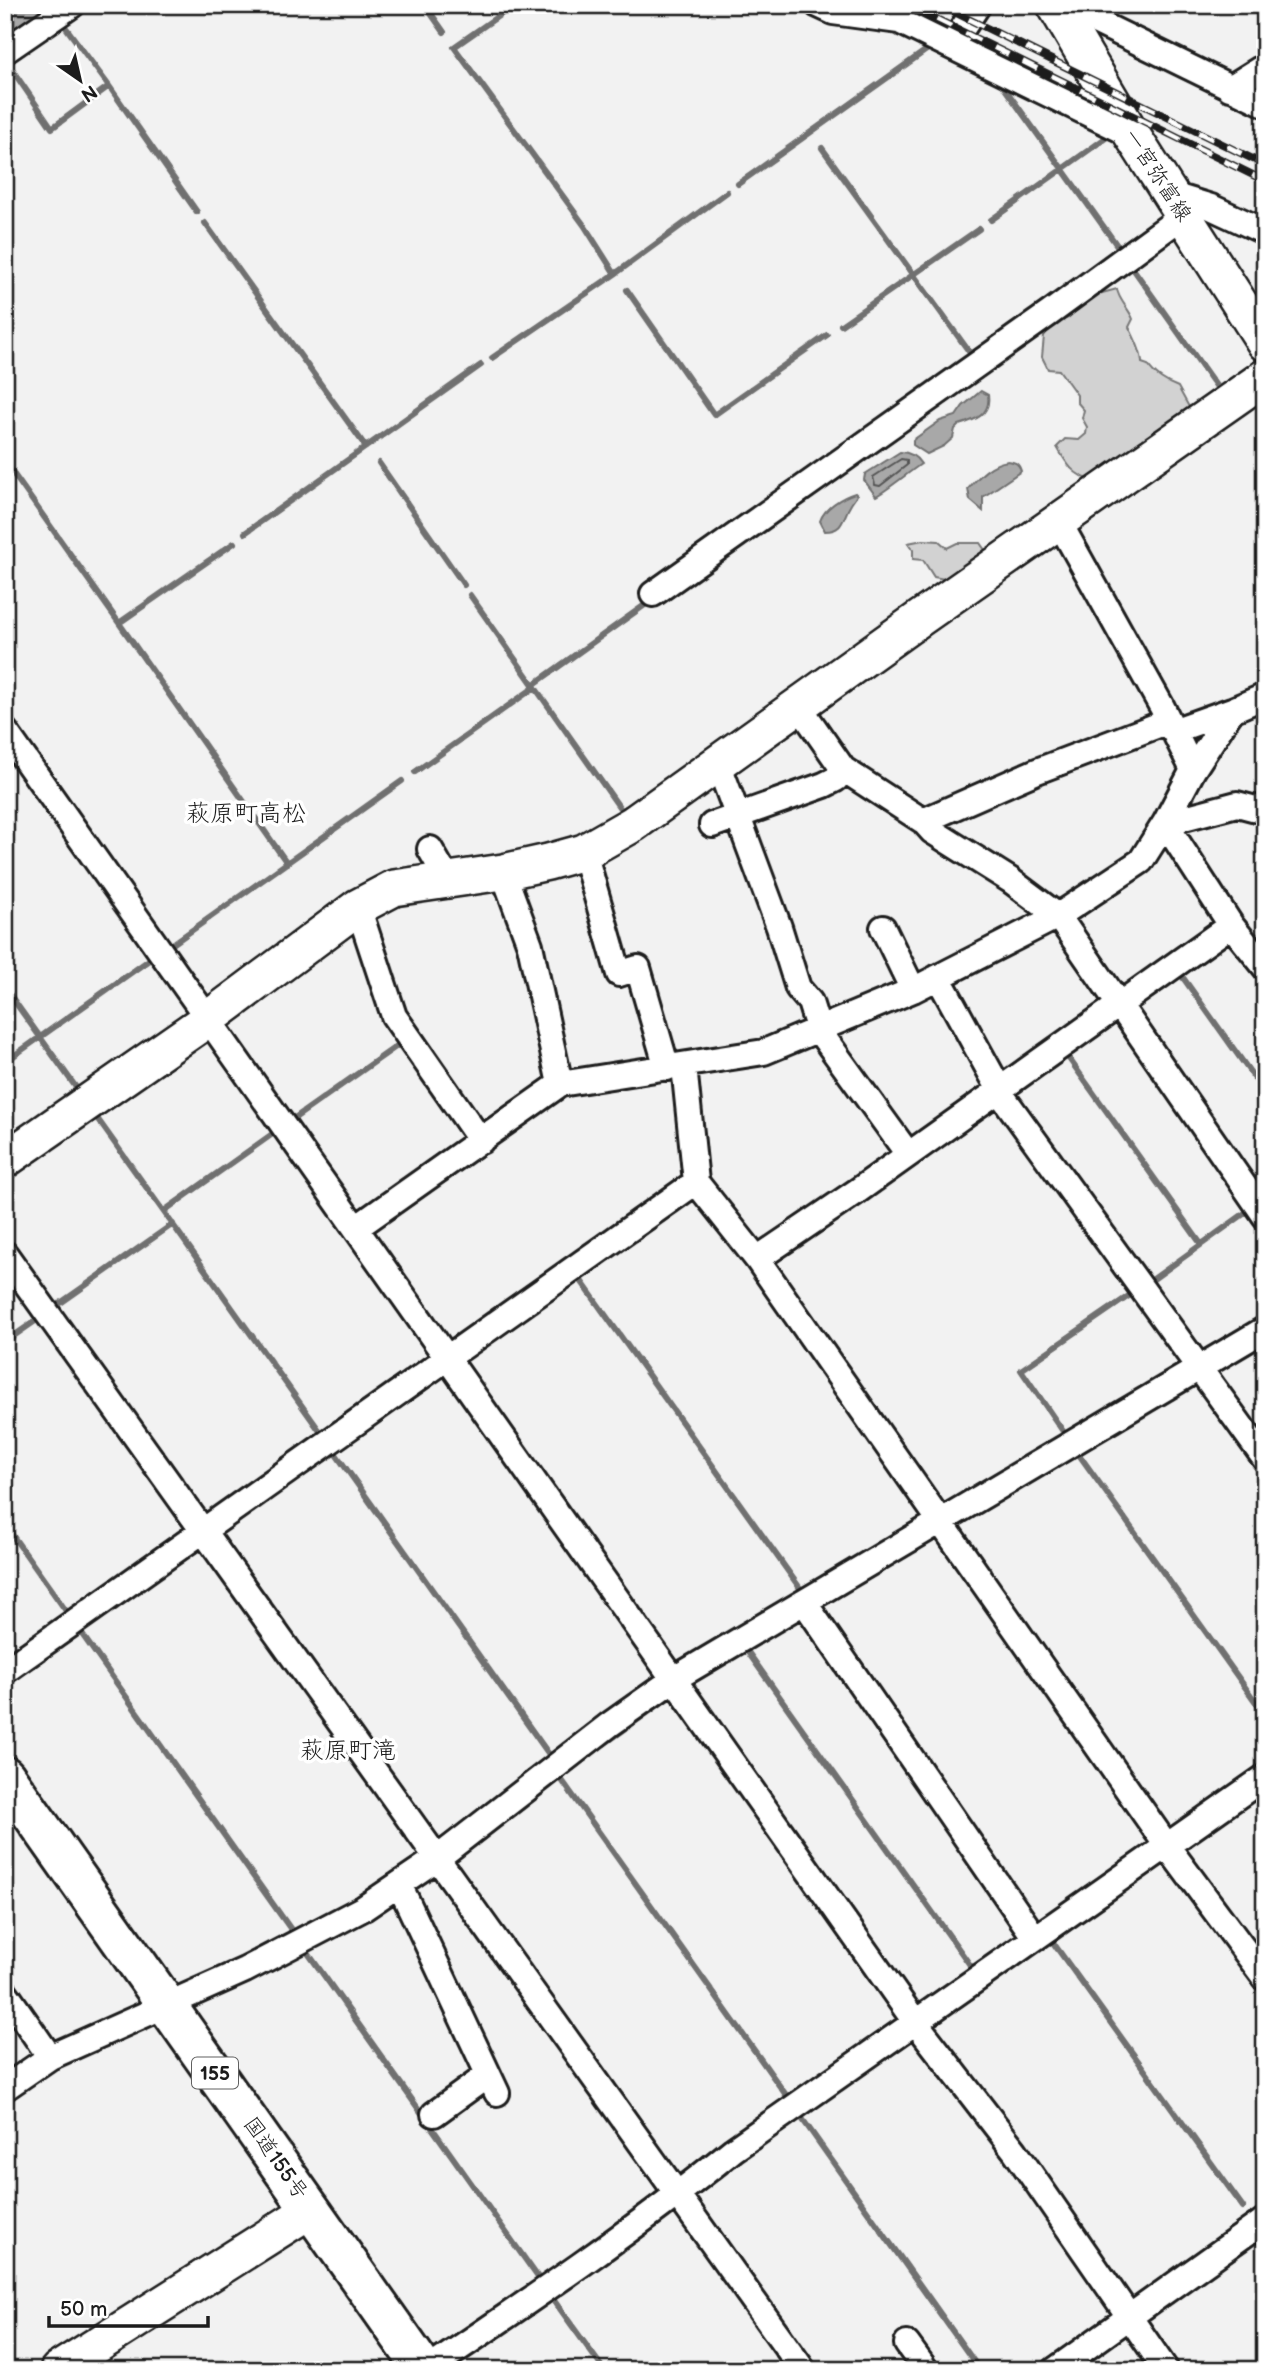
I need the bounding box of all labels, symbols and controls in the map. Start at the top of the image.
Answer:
north arrow [46,46,116,116]
text: N [76,79,101,106]
street label: 一宮弥富線 [1119,124,1197,226]
district label: 萩原町高松 [186,799,306,828]
district label: 萩原町滝 [300,1736,396,1765]
road number: 155 [192,2058,238,2088]
street label: 国道155号 [238,2112,313,2204]
scale bar [49,2284,208,2328]
text: 50 m [60,2297,107,2322]

